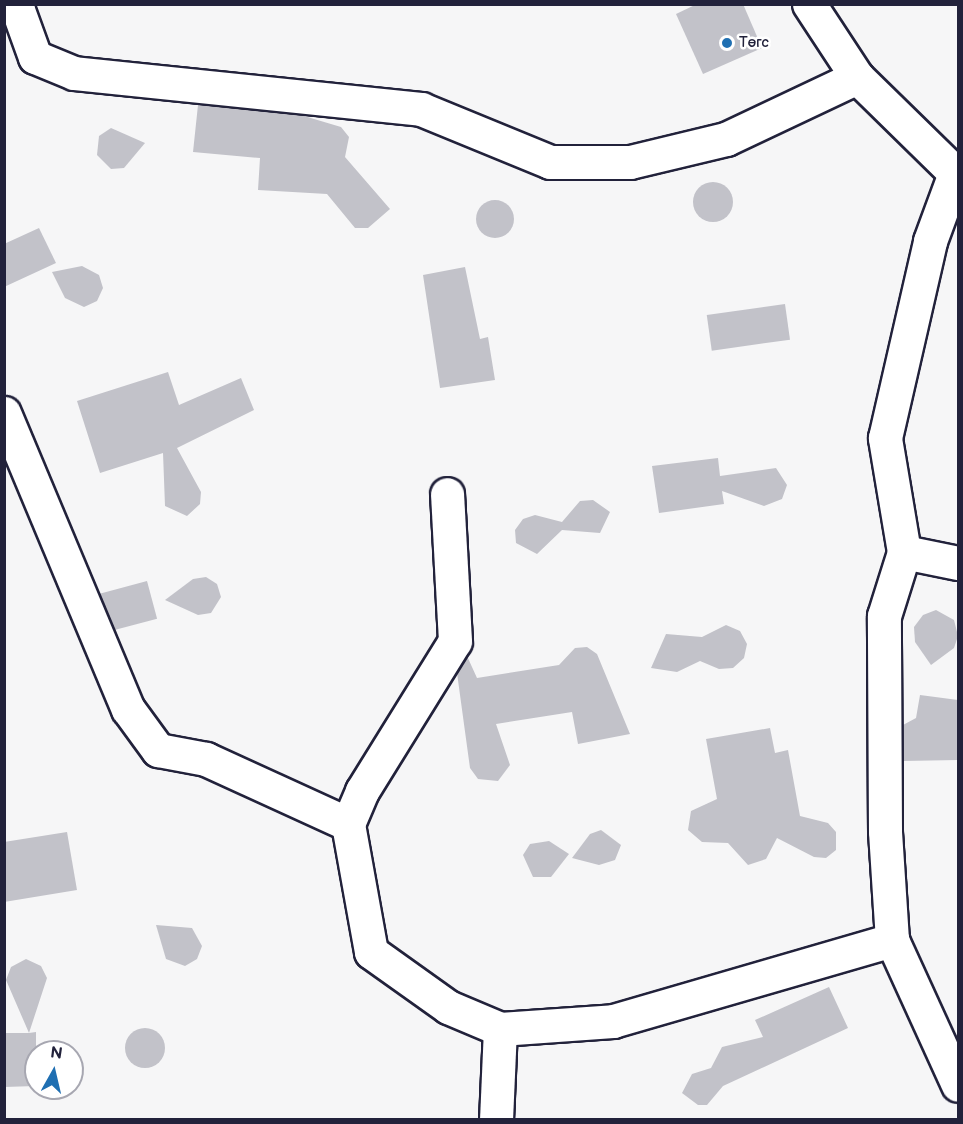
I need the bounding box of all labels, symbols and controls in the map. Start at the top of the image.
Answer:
place label: Төгс [739,34,769,52]
marker: Төгс [720,36,734,50]
north arrow [24,1040,84,1100]
text: N [49,1043,64,1064]

